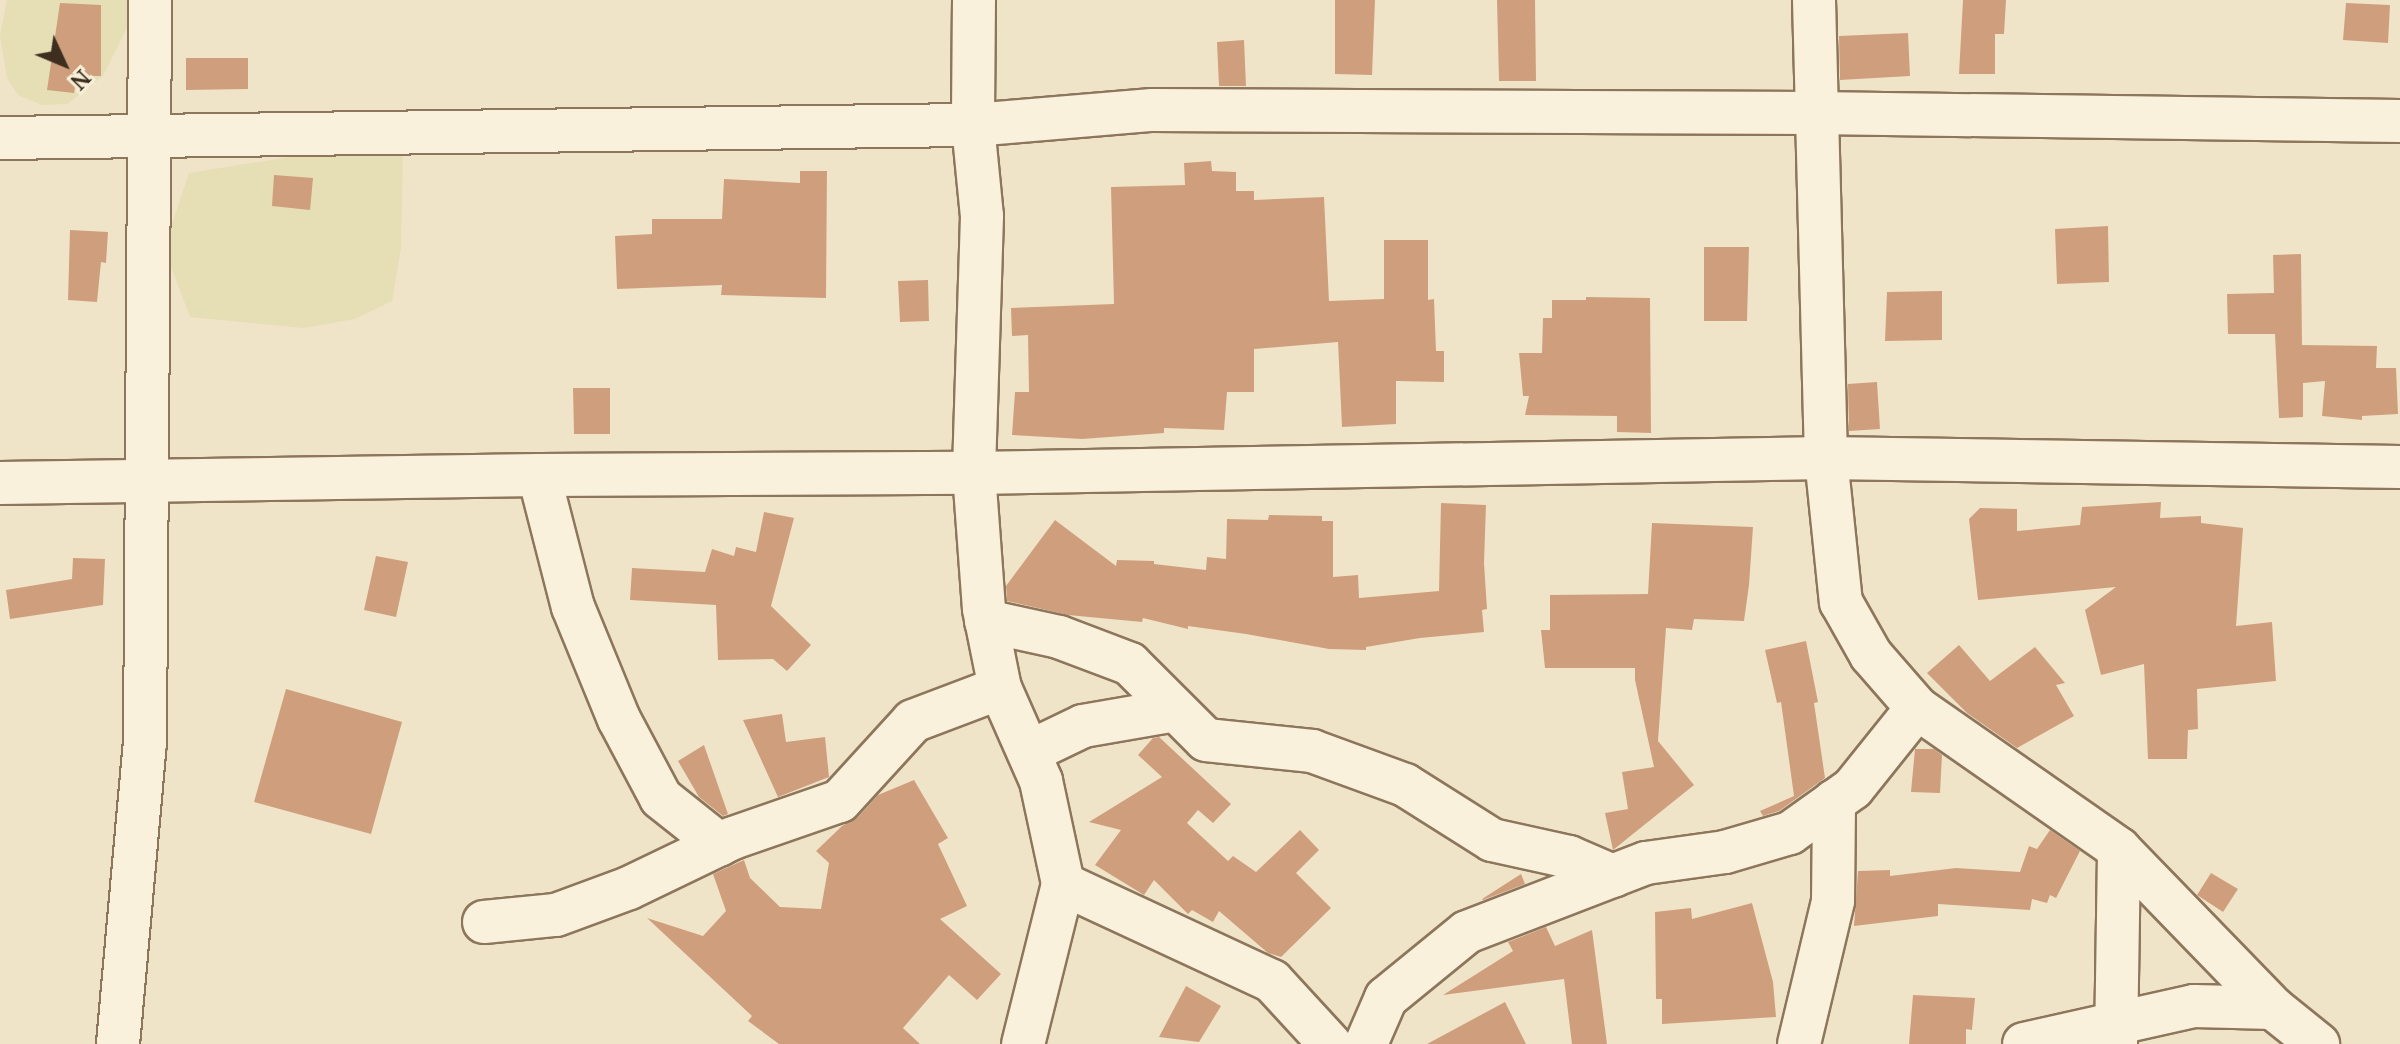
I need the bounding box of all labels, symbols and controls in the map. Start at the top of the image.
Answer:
north arrow [24,24,104,104]
text: N [64,64,98,97]

